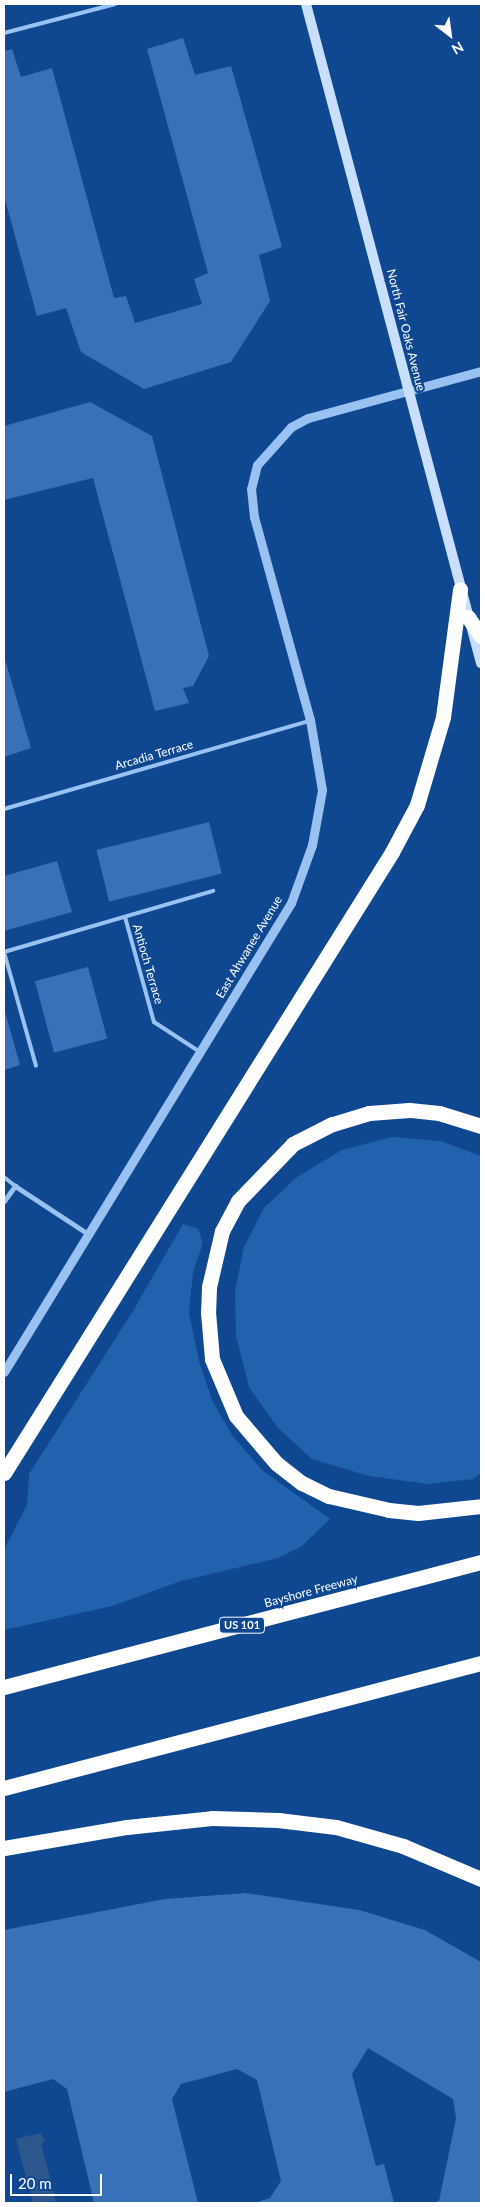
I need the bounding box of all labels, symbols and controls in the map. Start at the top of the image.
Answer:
north arrow [425,10,475,60]
text: N [449,38,467,58]
street label: North Fair Oaks Avenue [384,267,428,393]
street label: Arcadia Terrace [113,737,195,773]
street label: East Ahwanee Avenue [213,893,285,1001]
street label: Antioch Terrace [130,922,166,1006]
street label: Bayshore Freeway [263,1572,359,1610]
road number: US 101 [218,1616,266,1634]
scale bar [12,2164,105,2196]
text: 20 m [18,2174,52,2192]

